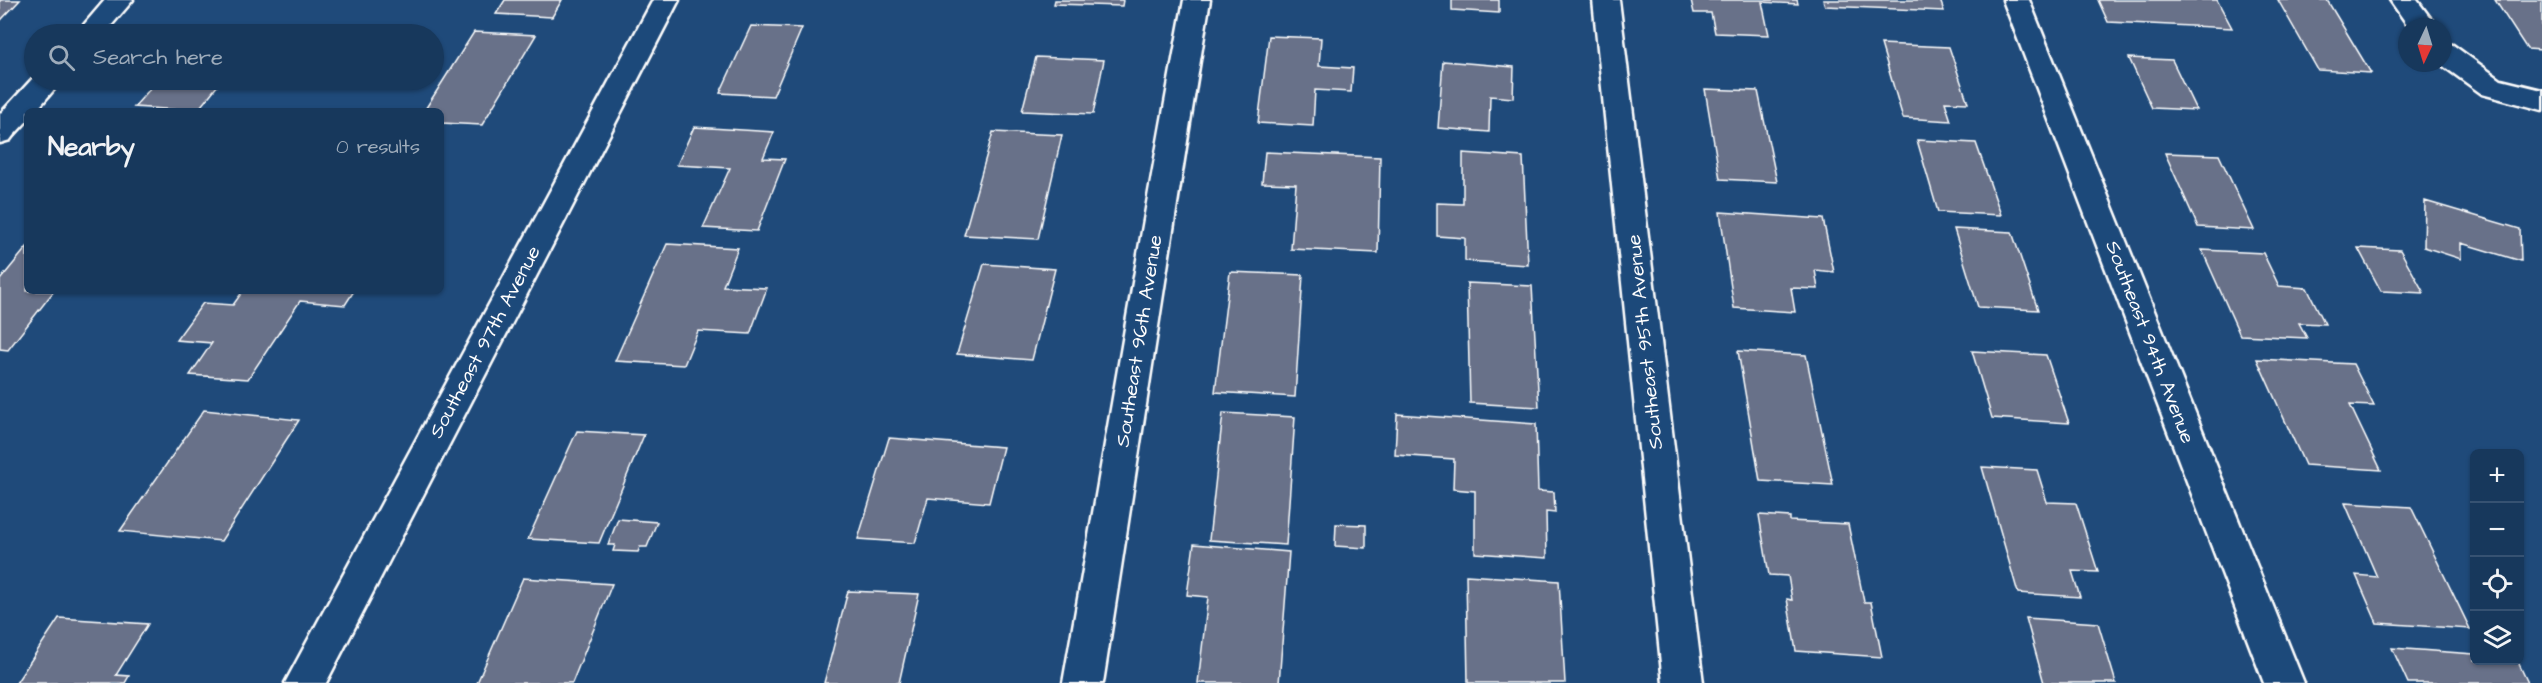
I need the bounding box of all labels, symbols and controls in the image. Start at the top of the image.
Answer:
north arrow [2398,18,2452,72]
search box [24,24,444,90]
icon: search [45,41,78,74]
text: Search here [93,42,223,73]
text: Nearby [48,129,135,165]
text: 0 results [336,133,420,161]
street label: Southeast 96th Avenue [1108,233,1170,449]
street label: Southeast 95th Avenue [1620,233,1670,451]
street label: Southeast 94th Avenue [2098,236,2202,448]
street label: Southeast 97th Avenue [422,241,548,443]
map controls [2470,449,2524,665]
button: + [2470,449,2524,503]
button: − [2470,503,2524,557]
button: locate [2470,557,2524,611]
button: layers [2470,611,2524,665]

